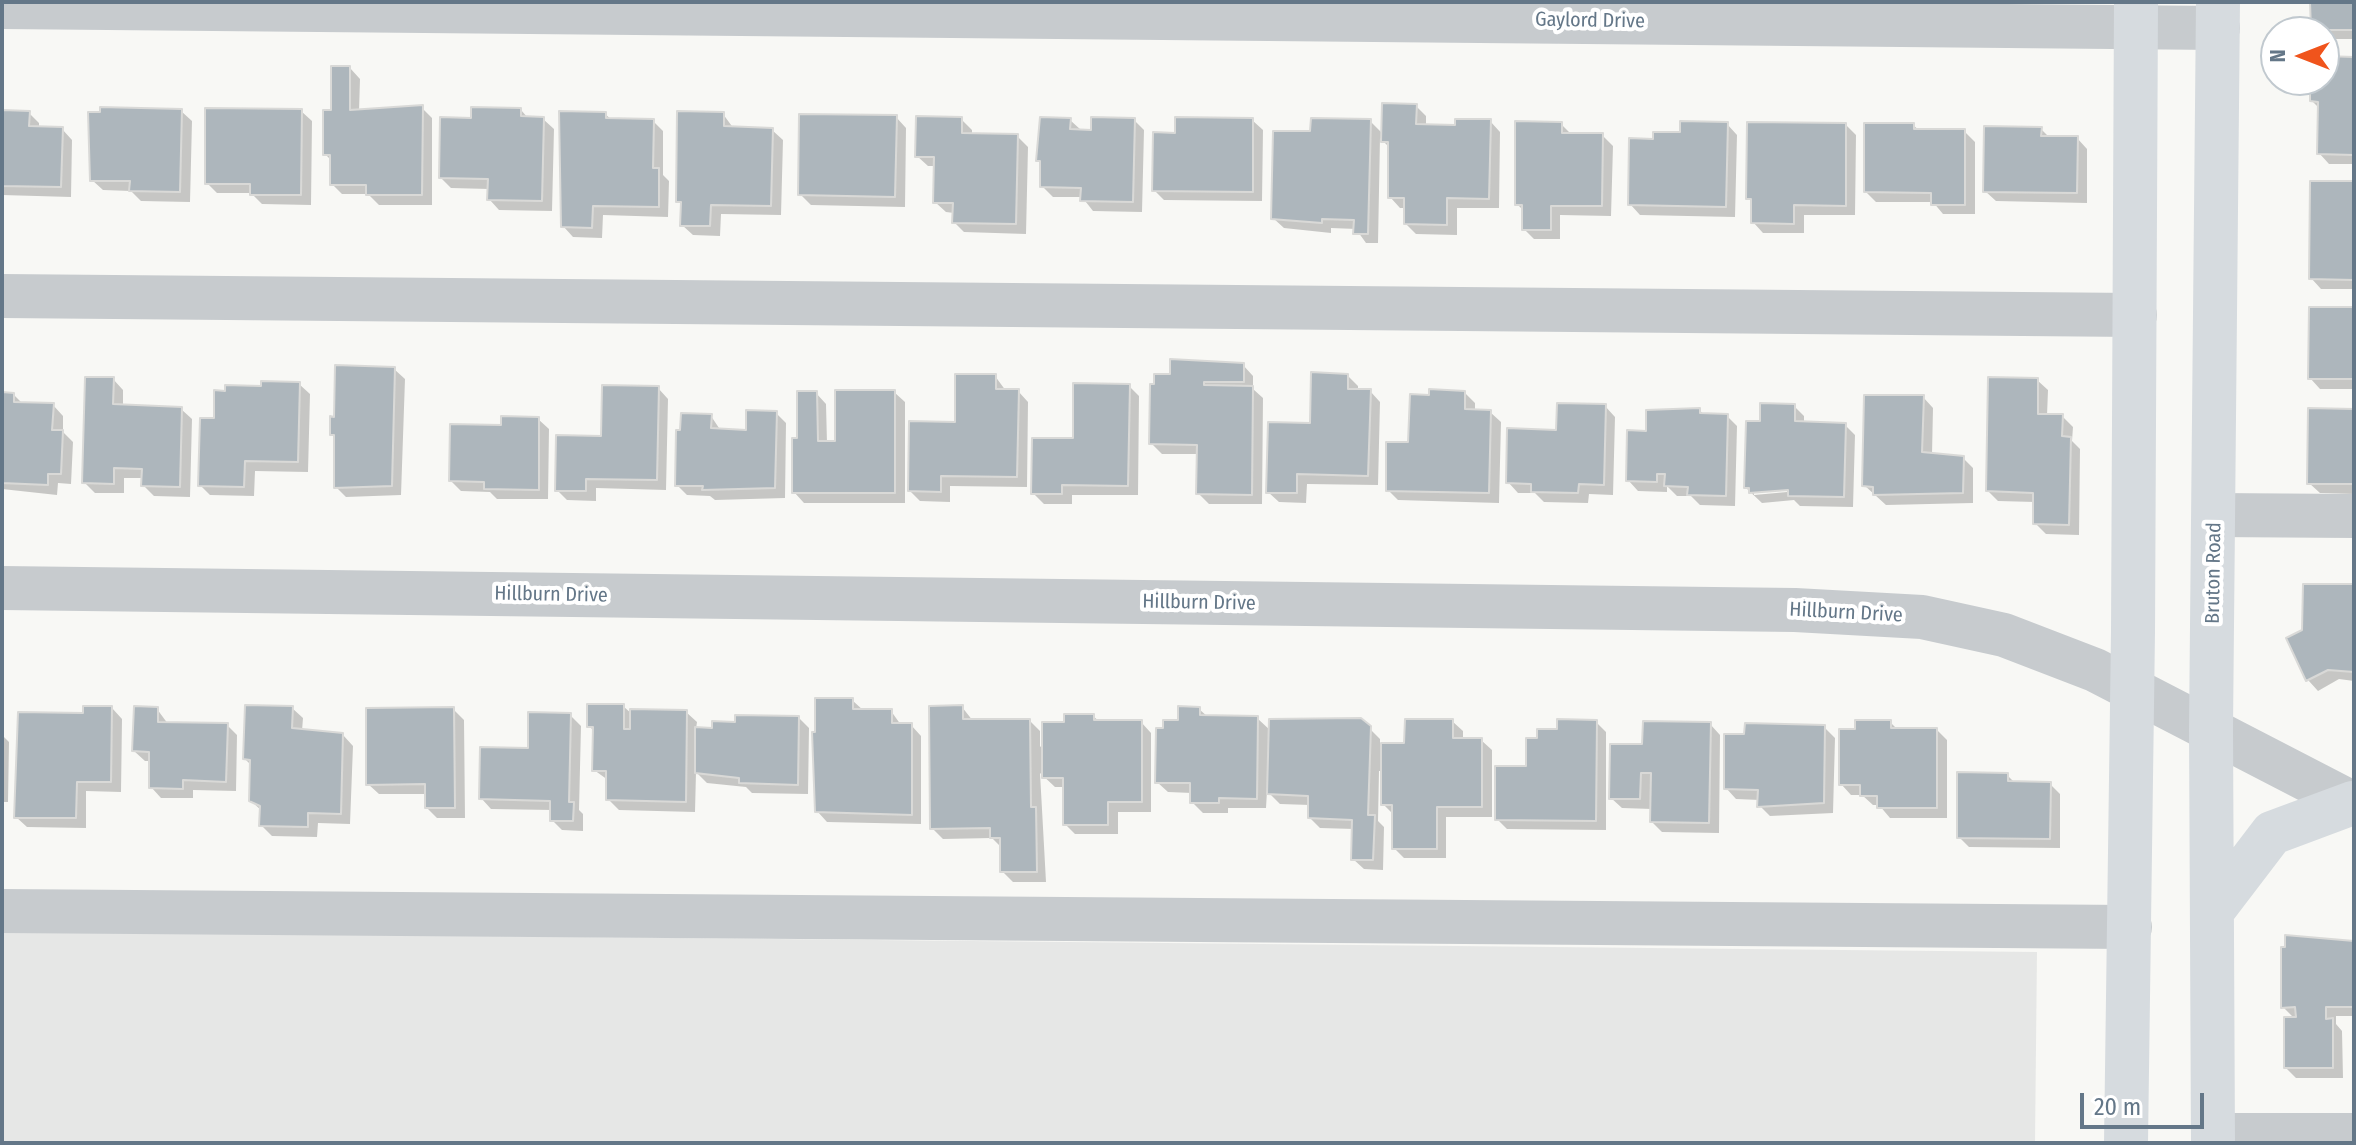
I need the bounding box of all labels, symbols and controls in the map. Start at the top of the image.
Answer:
street label: Gaylord Drive [1535,8,1645,34]
north arrow [2260,16,2340,96]
text: N [2264,49,2291,63]
street label: Bruton Road [2201,522,2227,624]
street label: Hillburn Drive [494,582,608,608]
street label: Hillburn Drive [1142,590,1256,616]
street label: Hillburn Drive [1789,598,1903,628]
scale bar [2084,1077,2208,1127]
text: 20 m [2094,1093,2141,1121]

